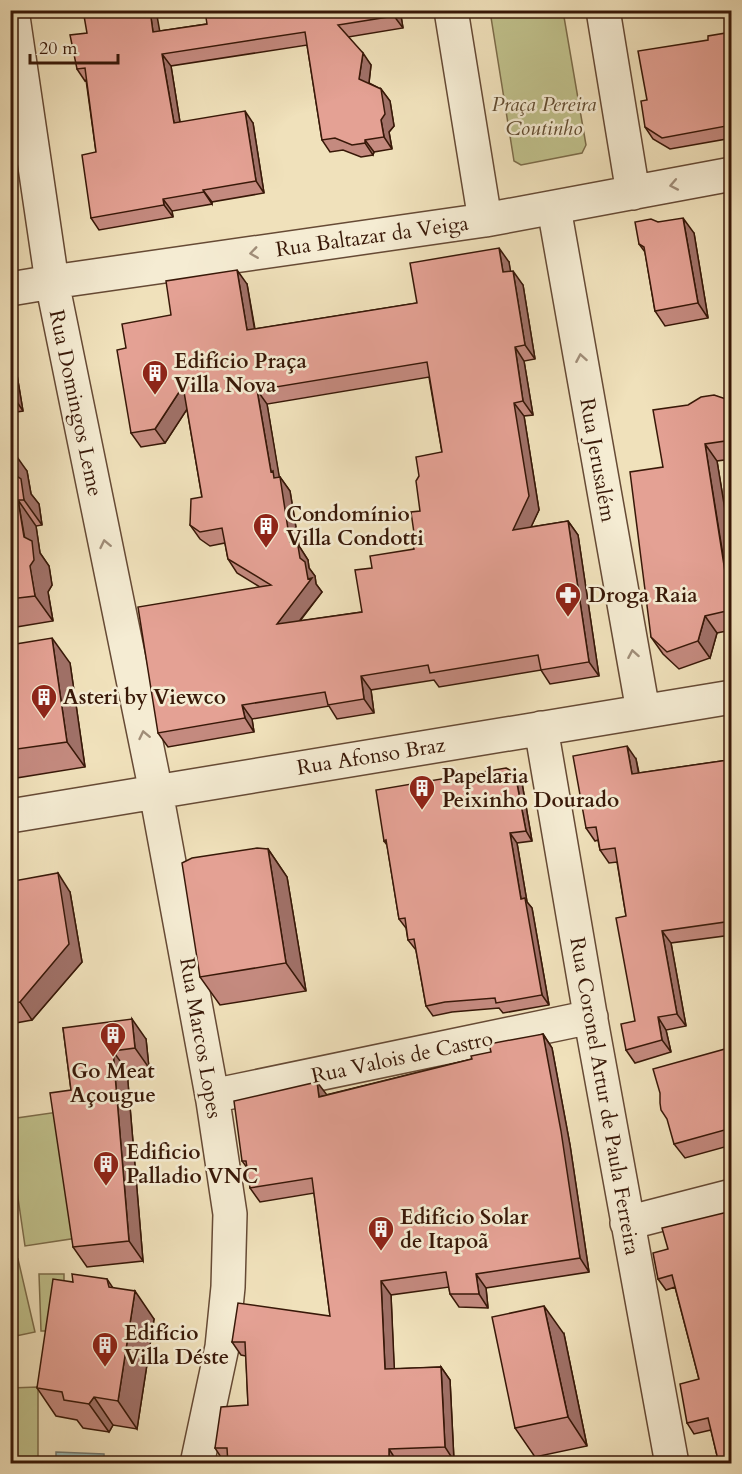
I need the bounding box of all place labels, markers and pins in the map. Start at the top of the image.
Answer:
place label: Edifício Praça Villa Nova [174,347,307,400]
building icon: Edifício Praça Villa Nova [140,358,170,396]
place label: Condomínio Villa Condotti [286,500,424,553]
building icon: Condomínio Villa Condotti [251,511,281,549]
pharmacy icon: Droga Raia [553,580,583,618]
place label: Droga Raia [588,581,698,610]
building icon: Asteri by Viewco [29,682,59,720]
place label: Asteri by Viewco [63,683,226,712]
place label: Papelaria Peixinho Dourado [442,762,619,815]
building icon: Papelaria Peixinho Dourado [407,773,437,811]
building icon: Go Meat Açougue [98,1020,128,1058]
place label: Go Meat Açougue [70,1057,156,1110]
place label: Edificio Palladio VNC [126,1138,258,1191]
building icon: Edificio Palladio VNC [91,1149,121,1187]
place label: Edifício Solar de Itapoã [400,1203,529,1256]
building icon: Edifício Solar de Itapoã [366,1214,396,1252]
place label: Edifício Villa Déste [124,1319,229,1372]
building icon: Edifício Villa Déste [90,1330,120,1368]

